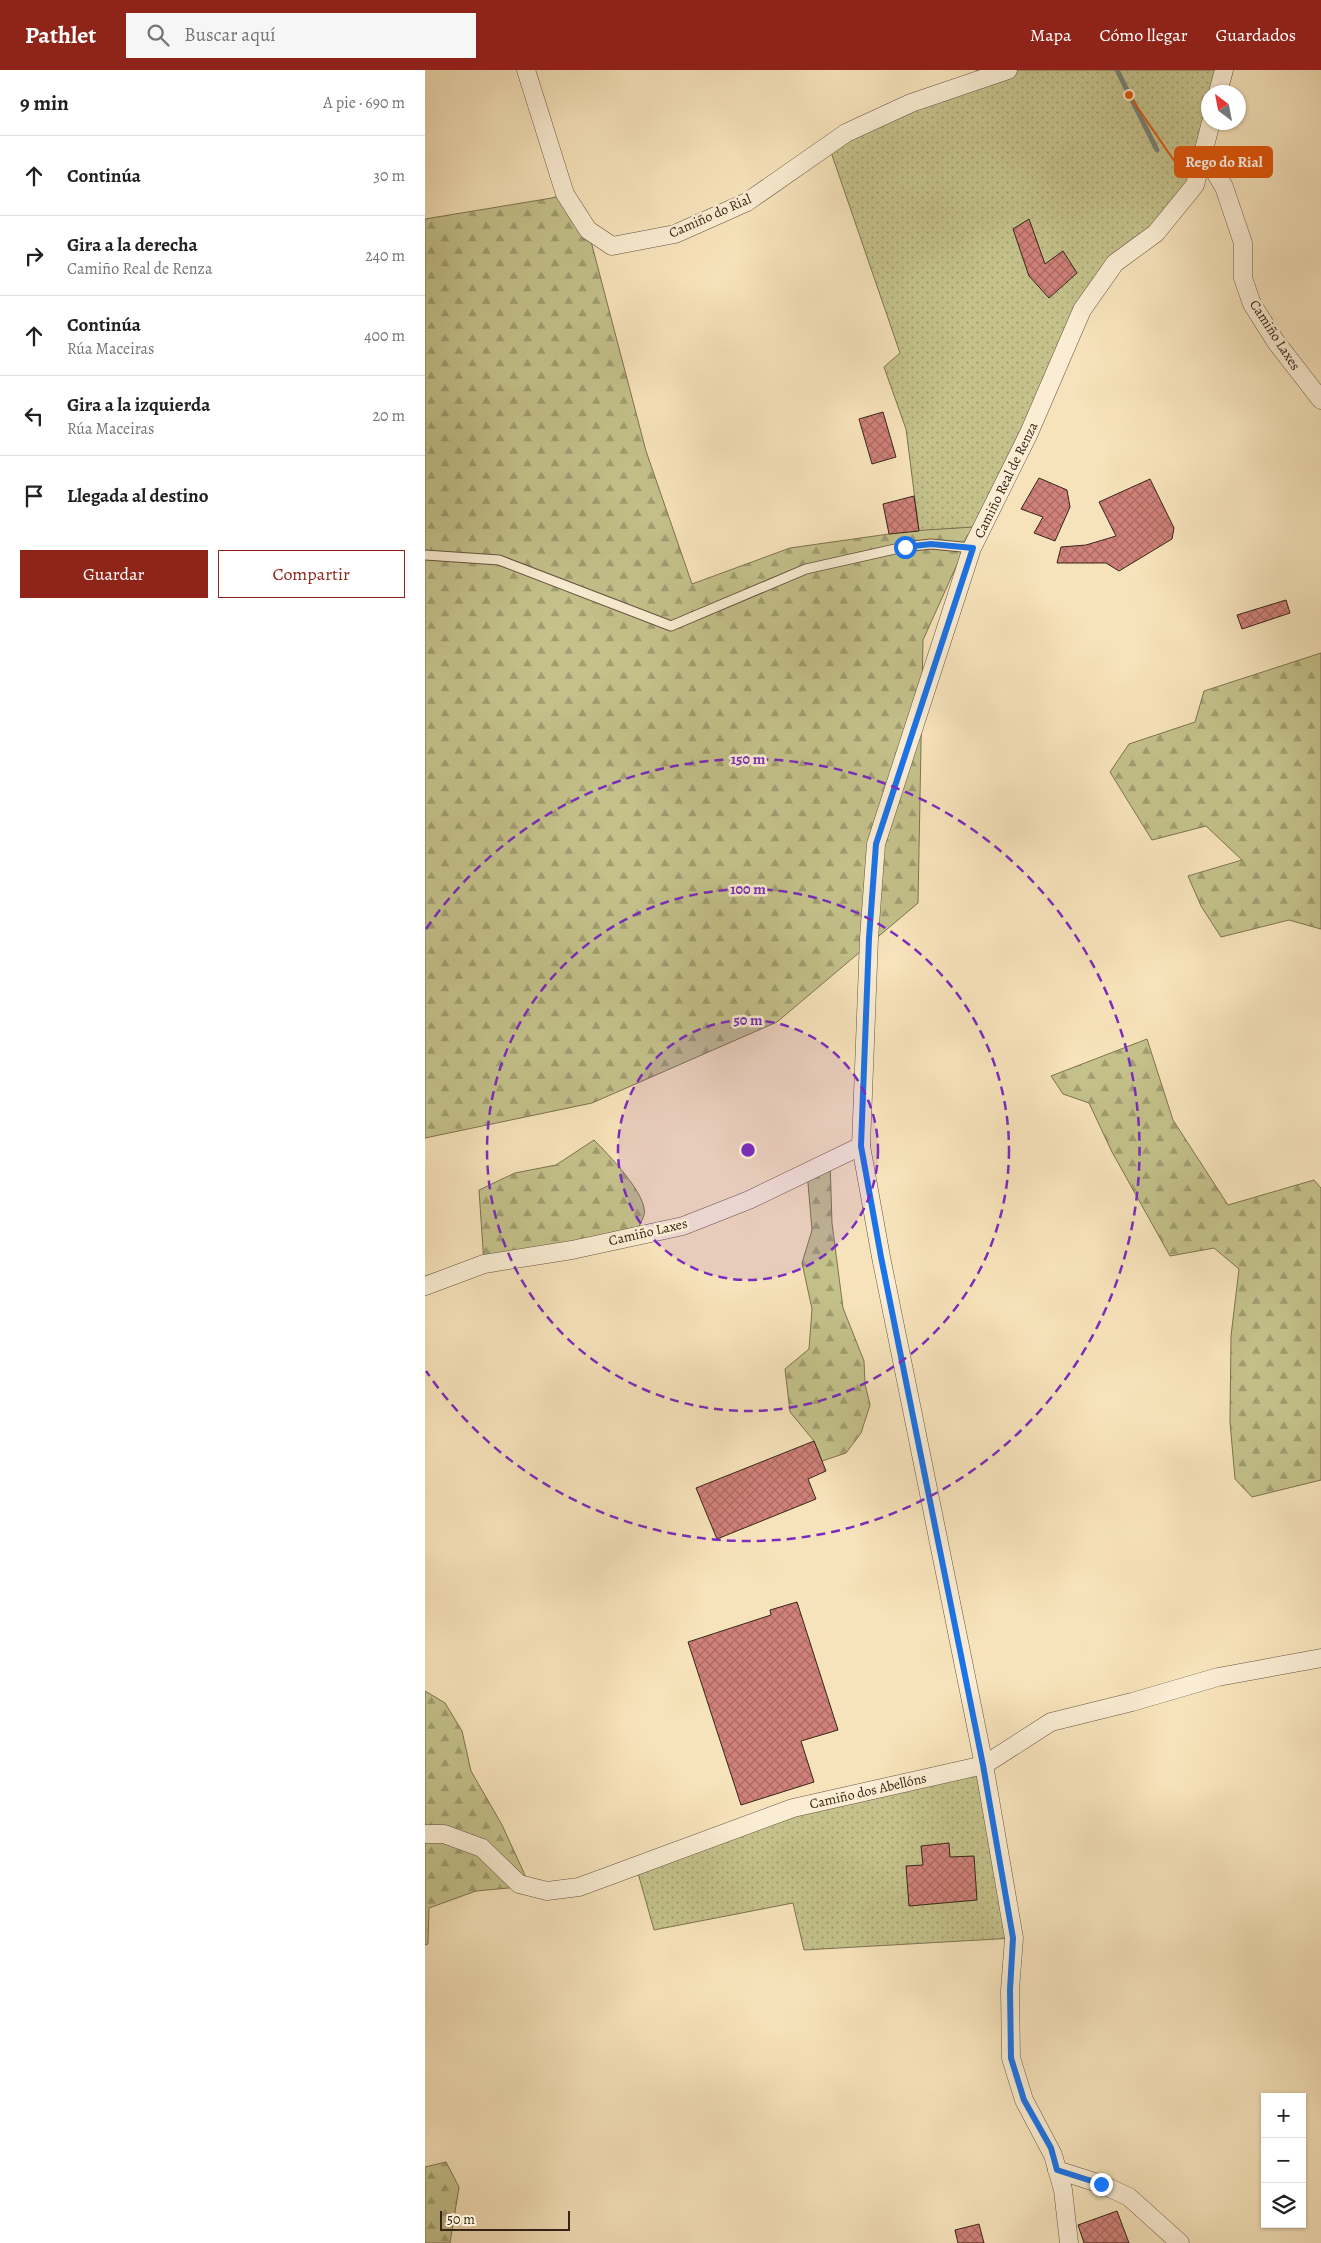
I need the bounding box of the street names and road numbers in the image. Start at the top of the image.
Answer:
street label: Camiño do Rial [666,189,755,243]
street label: Camiño Laxes [1245,296,1305,374]
street label: Camiño Real de Renza [970,418,1043,541]
street label: Camiño Laxes [607,1214,689,1250]
street label: Camiño dos Abellóns [808,1768,928,1814]

